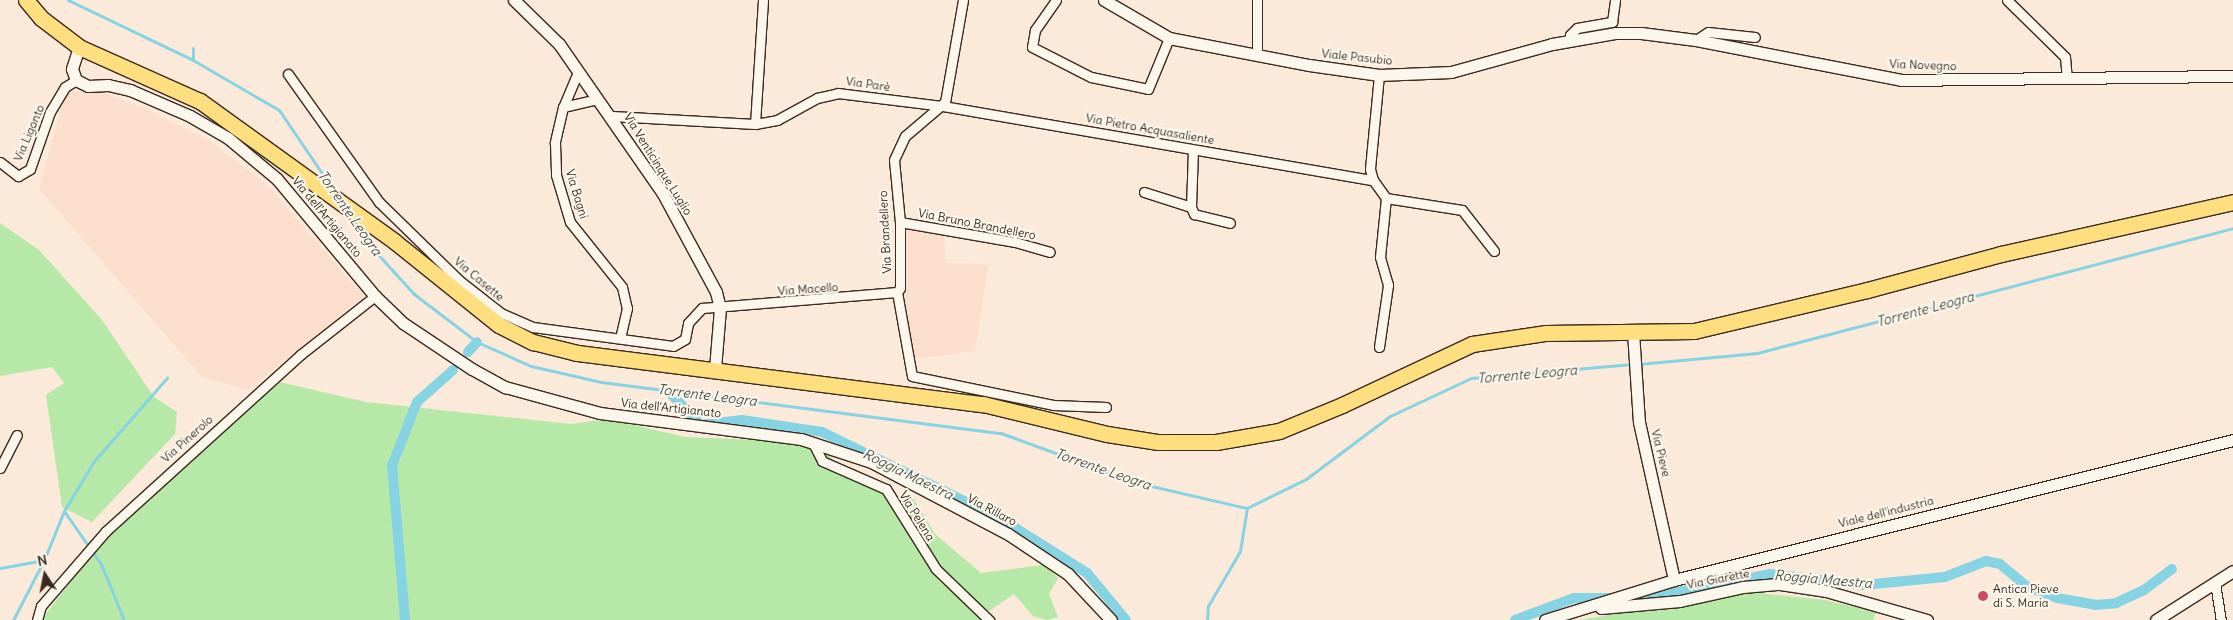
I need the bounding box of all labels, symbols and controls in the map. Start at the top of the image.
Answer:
street label: Viale Pasubio [1321,46,1393,68]
street label: Via Novegno [1889,57,1957,73]
street label: Via Parè [845,74,891,94]
street label: Via Ligonto [11,102,47,164]
street label: Via Venticinque Luglio [621,110,695,218]
street label: Via Pietro Acquasaliente [1085,111,1215,147]
water label: Torrente Leogra [314,167,386,259]
street label: Via Bagni [563,168,591,220]
street label: Via dell'Artigianato [289,174,365,260]
street label: Via Brandellero [876,190,894,274]
street label: Via Bruno Brandellero [917,206,1037,242]
street label: Via Casette [451,254,507,304]
street label: Via Macello [777,280,839,298]
water label: Torrente Leogra [1874,288,1976,330]
water label: Torrente Leogra [1476,361,1578,387]
water label: Torrente Leogra [656,381,758,409]
street label: Via dell'Artigianato [620,396,722,420]
street label: Via Pinerolo [158,412,216,466]
street label: Via Pieve [1648,428,1674,478]
water label: Roggia Maestra [860,445,956,503]
water label: Torrente Leogra [1053,445,1153,493]
street label: Via Pelena [896,488,938,544]
street label: Via Rillaro [965,491,1019,529]
street label: Viale dell'industria [1837,493,1935,531]
north arrow [20,550,70,600]
text: N [36,551,49,570]
street label: Via Giarette [1685,566,1751,592]
water label: Roggia Maestra [1773,566,1873,592]
place label: Antica Pieve di S. Maria [1993,582,2059,610]
marker: Antica Pieve di S. Maria [1977,590,1989,602]

